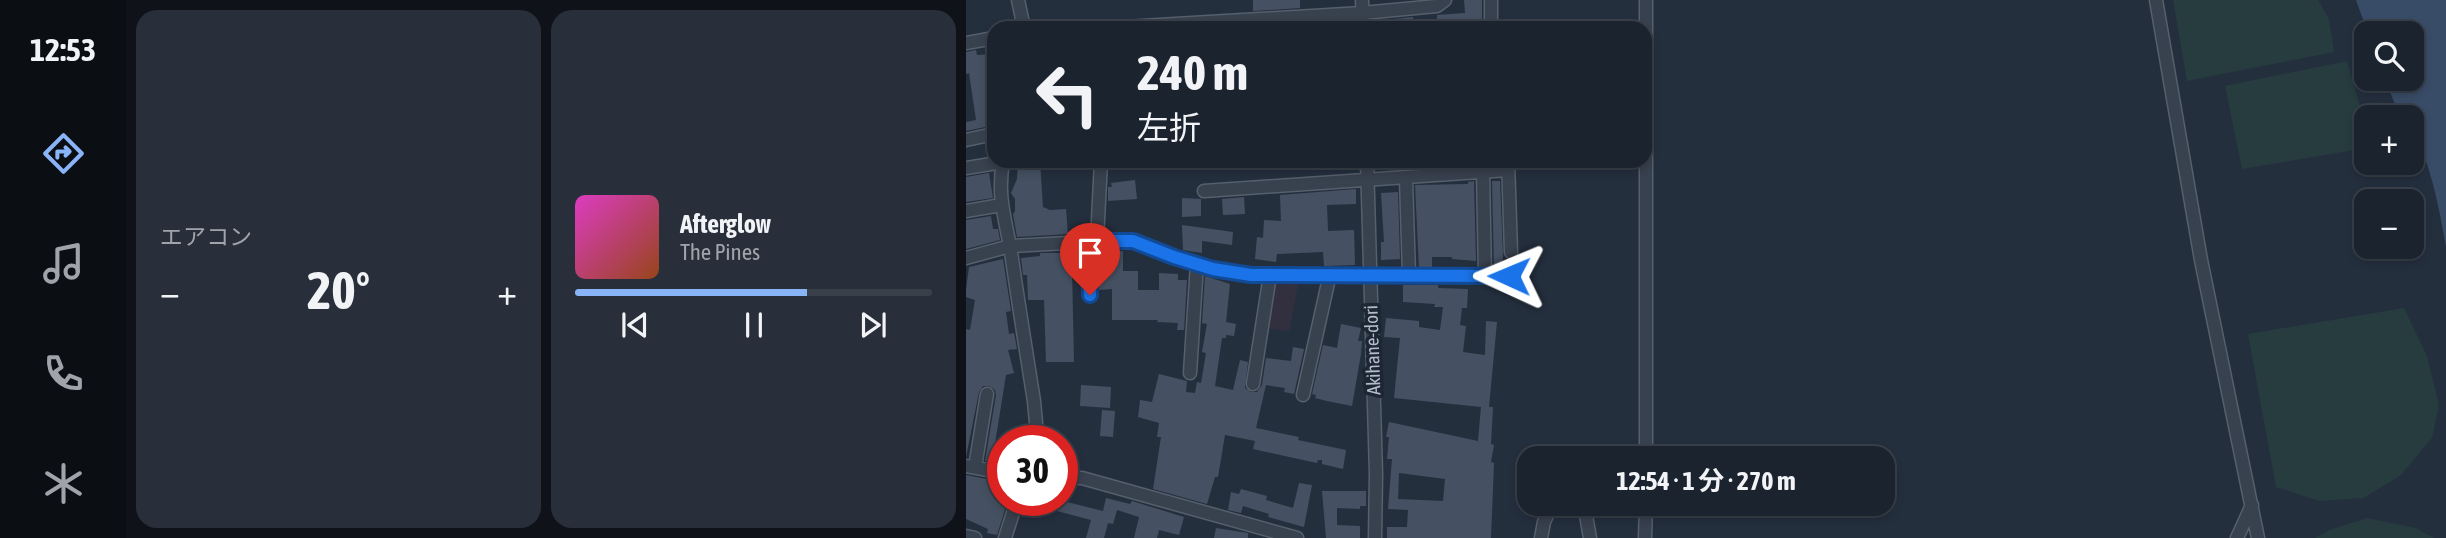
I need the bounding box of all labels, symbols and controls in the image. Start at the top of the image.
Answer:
map controls [2354,21,2424,259]
button: search [2354,21,2424,91]
text: 12:53 [30,31,96,68]
text: 240 m [1137,44,1248,100]
icon: left [1022,49,1113,140]
button: + [2354,105,2424,175]
text: 左折 [1137,109,1201,146]
icon: directions [39,129,88,178]
button: − [2354,189,2424,259]
text: Afterglow [680,209,771,239]
pin [1060,223,1120,295]
text: エアコン [160,224,252,250]
icon: arrive [1071,234,1109,272]
icon: music [39,239,88,288]
text: The Pines [680,239,760,265]
position arrow [1472,239,1546,313]
text: 20° [307,260,370,320]
text: − [160,270,180,313]
text: + [497,270,517,313]
street label: Akihane-dori [1359,305,1385,395]
icon: previous [616,306,654,344]
icon: pause [735,306,773,344]
icon: next [854,306,892,344]
icon: phone [39,349,88,398]
speed limit sign: 30 [987,425,1078,516]
icon: climate [39,459,88,508]
text: 12:54 · 1 分 · 270 m [1616,466,1796,496]

